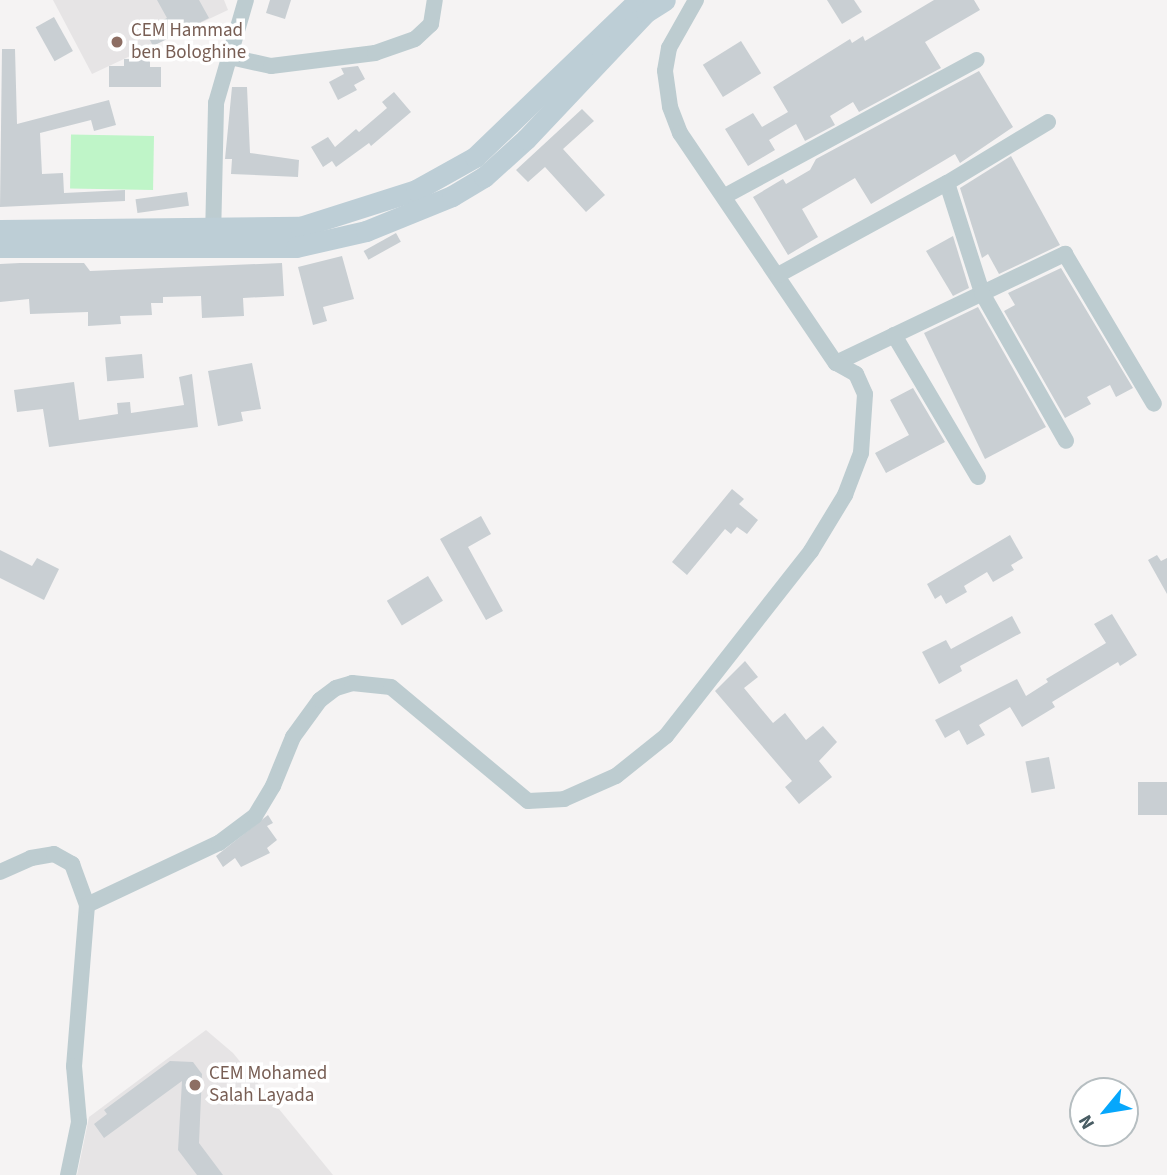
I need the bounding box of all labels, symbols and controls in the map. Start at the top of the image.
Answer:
place label: CEM Hammad ben Bologhine [131,20,246,64]
marker: CEM Hammad ben Bologhine [109,34,125,50]
place label: CEM Mohamed Salah Layada [209,1063,327,1107]
marker: CEM Mohamed Salah Layada [187,1077,203,1093]
north arrow [1069,1077,1139,1147]
text: N [1072,1110,1102,1134]

